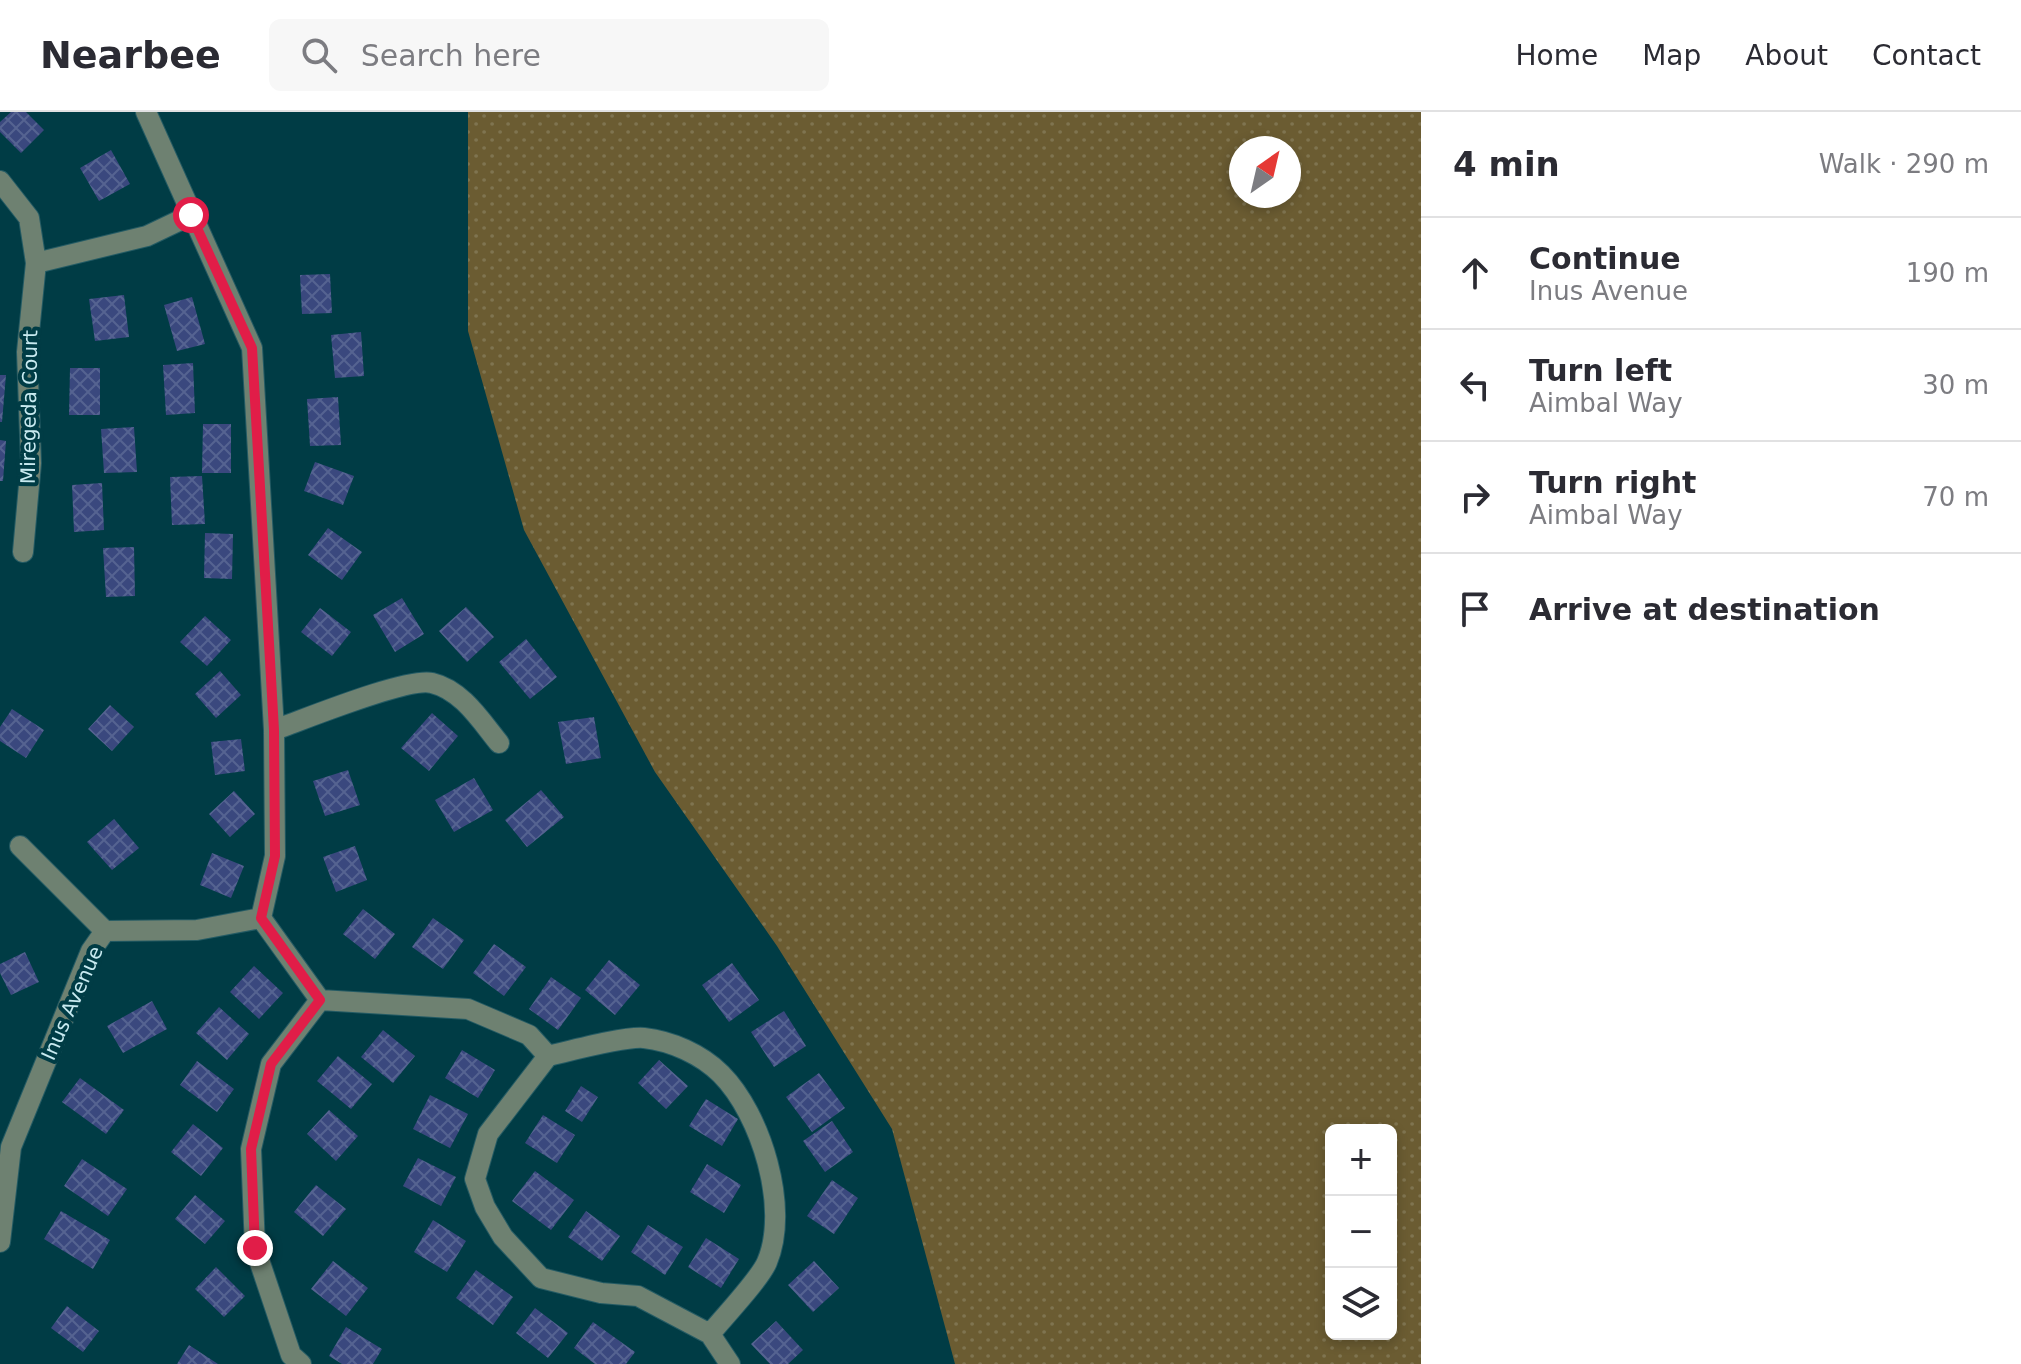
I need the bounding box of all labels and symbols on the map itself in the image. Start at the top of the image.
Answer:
north arrow [1229,136,1301,208]
route start [173,197,209,233]
street label: Miregeda Court [16,330,42,484]
street label: Inus Avenue [36,942,108,1064]
route end [237,1230,273,1266]

